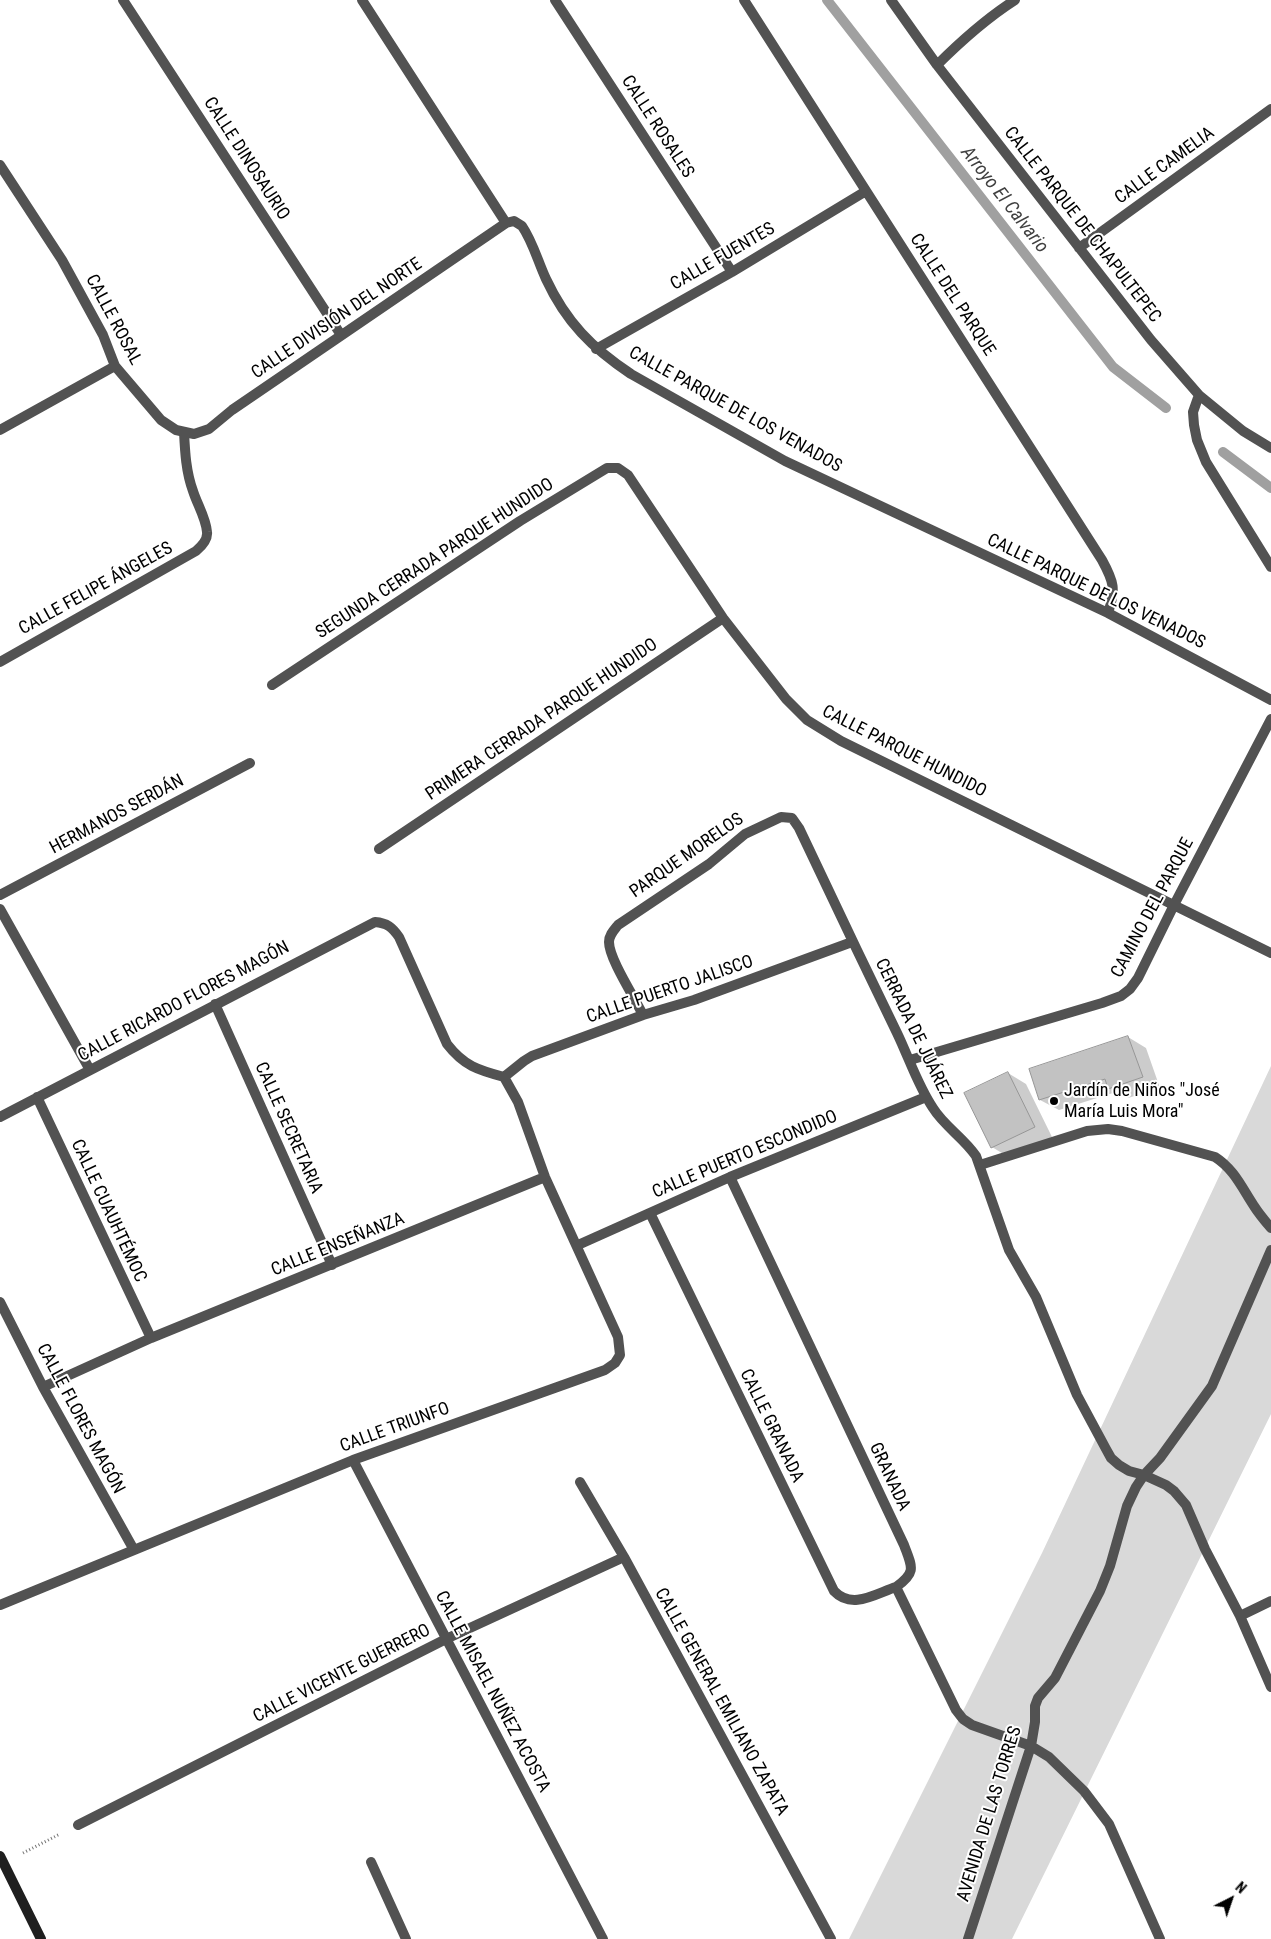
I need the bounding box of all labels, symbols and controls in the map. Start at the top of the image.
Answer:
street label: CALLE ROSALES [616,72,698,182]
street label: CALLE DINOSAURIO [198,94,294,224]
street label: CALLE PARQUE DE CHAPULTEPEC [999,123,1165,327]
street label: CALLE CAMELIA [1111,123,1219,209]
water label: Arroyo El Calvario [955,142,1053,258]
street label: CALLE FUENTES [667,218,779,296]
street label: CALLE DEL PARQUE [904,230,1000,360]
street label: CALLE DIVISIÓN DEL NORTE [248,254,426,384]
street label: CALLE ROSAL [80,271,146,369]
street label: CALLE PARQUE DE LOS VENADOS [625,342,845,478]
street label: SEGUNDA CERRADA PARQUE HUNDIDO [312,474,558,644]
street label: CALLE PARQUE DE LOS VENADOS [983,530,1209,654]
street label: CALLE FELIPE ÁNGELES [15,538,177,640]
street label: PRIMERA CERRADA PARQUE HUNDIDO [422,634,662,806]
street label: CALLE PARQUE HUNDIDO [818,701,990,803]
street label: HERMANOS SERDÁN [46,771,188,859]
street label: PARQUE MORELOS [626,809,748,903]
street label: CAMINO DEL PARQUE [1107,834,1199,982]
street label: CALLE RICARDO FLORES MAGÓN [75,937,293,1067]
street label: CALLE PUERTO JALISCO [584,951,756,1029]
street label: CERRADA DE JUÁREZ [870,955,956,1103]
street label: CALLE SECRETARIA [249,1059,327,1197]
place label: Jardín de Niños "José María Luis Mora" [1064,1080,1220,1122]
marker: Jardín de Niños "José María Luis Mora" [1048,1095,1060,1107]
street label: CALLE PUERTO ESCONDIDO [649,1106,841,1204]
street label: CALLE CUAUHTÉMOC [65,1136,151,1286]
street label: CALLE ENSEÑANZA [268,1208,408,1282]
street label: CALLE FLORES MAGÓN [31,1340,129,1498]
street label: CALLE GRANADA [734,1366,808,1486]
street label: CALLE TRIUNFO [337,1398,453,1458]
street label: GRANADA [864,1439,914,1515]
street label: CALLE GENERAL EMILIANO ZAPATA [649,1584,793,1820]
street label: CALLE MISAEL NUÑEZ ACOSTA [430,1588,554,1796]
street label: CALLE VICENTE GUERRERO [250,1620,434,1728]
street label: AVENIDA DE LAS TORRES [953,1724,1027,1904]
north arrow [1206,1874,1256,1924]
text: N [1232,1879,1249,1897]

